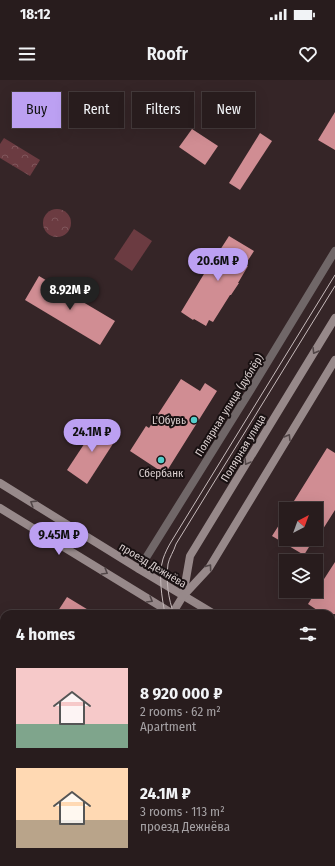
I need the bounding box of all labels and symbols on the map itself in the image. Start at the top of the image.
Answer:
pin: 20.6M ₽ [181,248,255,282]
pin: 8.92M ₽ [33,277,107,311]
one-way arrow [312,347,319,354]
street label: Полярная улица (дублёр) [192,351,266,459]
street label: Полярная улица [218,412,268,484]
place label: L'Обувь [152,414,186,427]
marker: L'Обувь [189,415,199,425]
pin: 24.1M ₽ [55,419,129,453]
one-way arrow [284,435,291,442]
marker: Сбербанк [156,455,166,465]
one-way arrow [245,458,252,465]
place label: Сбербанк [139,467,184,480]
one-way arrow [30,500,37,508]
north arrow [279,502,323,546]
pin: 9.45M ₽ [22,522,96,556]
street label: проезд Дежнёва [117,540,189,591]
one-way arrow [204,564,211,571]
one-way arrow [101,568,108,575]
one-way arrow [146,596,153,603]

